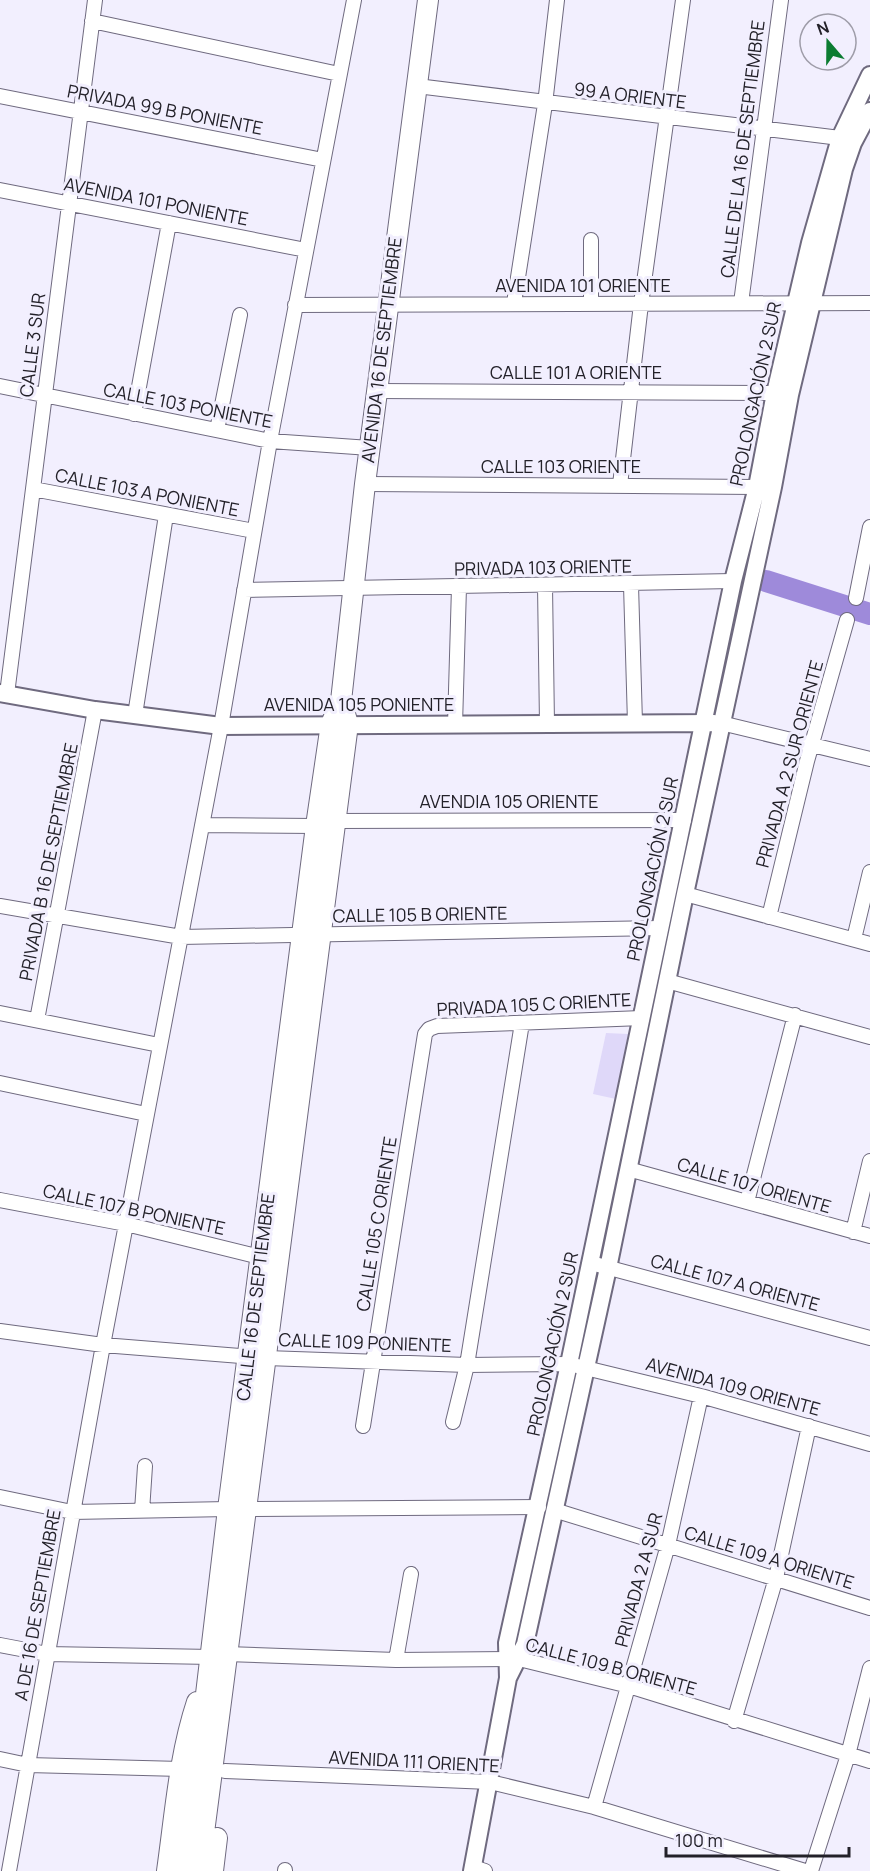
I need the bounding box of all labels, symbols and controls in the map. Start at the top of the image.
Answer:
north arrow [798,12,858,72]
text: N [814,16,832,40]
street label: CALLE DE LA 16 DE SEPTIEMBRE [714,19,770,279]
street label: 99 A ORIENTE [573,76,688,114]
street label: PRIVADA 99 B PONIENTE [65,78,265,140]
street label: AVENIDA 101 PONIENTE [62,171,250,231]
street label: AVENIDA 16 DE SEPTIEMBRE [355,236,407,464]
street label: AVENIDA 101 ORIENTE [495,273,671,297]
street label: CALLE 3 SUR [14,291,50,398]
street label: PROLONGACIÓN 2 SUR [724,299,786,488]
street label: CALLE 101 A ORIENTE [490,360,662,384]
street label: CALLE 103 PONIENTE [102,377,275,433]
street label: CALLE 103 ORIENTE [481,454,641,478]
street label: CALLE 103 A PONIENTE [53,462,241,522]
street label: PRIVADA 103 ORIENTE [454,553,632,581]
street label: PRIVADA A 2 SUR ORIENTE [750,657,828,870]
street label: AVENIDA 105 PONIENTE [264,692,454,716]
street label: PRIVADA B 16 DE SEPTIEMBRE [13,741,83,983]
street label: PROLONGACIÓN 2 SUR [621,774,683,963]
street label: AVENDIA 105 ORIENTE [419,789,599,813]
street label: CALLE 105 B ORIENTE [332,900,508,928]
street label: PRIVADA 105 C ORIENTE [436,987,632,1021]
street label: CALLE 105 C ORIENTE [350,1135,402,1313]
street label: CALLE 107 ORIENTE [675,1152,834,1218]
street label: CALLE 107 B PONIENTE [41,1178,227,1240]
street label: CALLE 16 DE SEPTIEMBRE [230,1192,280,1402]
street label: CALLE 107 A ORIENTE [648,1248,822,1316]
street label: PROLONGACIÓN 2 SUR [521,1249,583,1438]
street label: CALLE 109 PONIENTE [278,1327,452,1357]
street label: AVENIDA 109 ORIENTE [643,1351,823,1421]
street label: A DE 16 DE SEPTIEMBRE [8,1507,66,1702]
street label: PRIVADA 2 A SUR [609,1510,667,1650]
street label: CALLE 109 A ORIENTE [682,1520,857,1594]
street label: CALLE 109 B ORIENTE [523,1632,699,1700]
street label: AVENIDA 111 ORIENTE [328,1745,500,1777]
scale bar [666,1820,849,1858]
text: 100 m [675,1828,723,1852]

